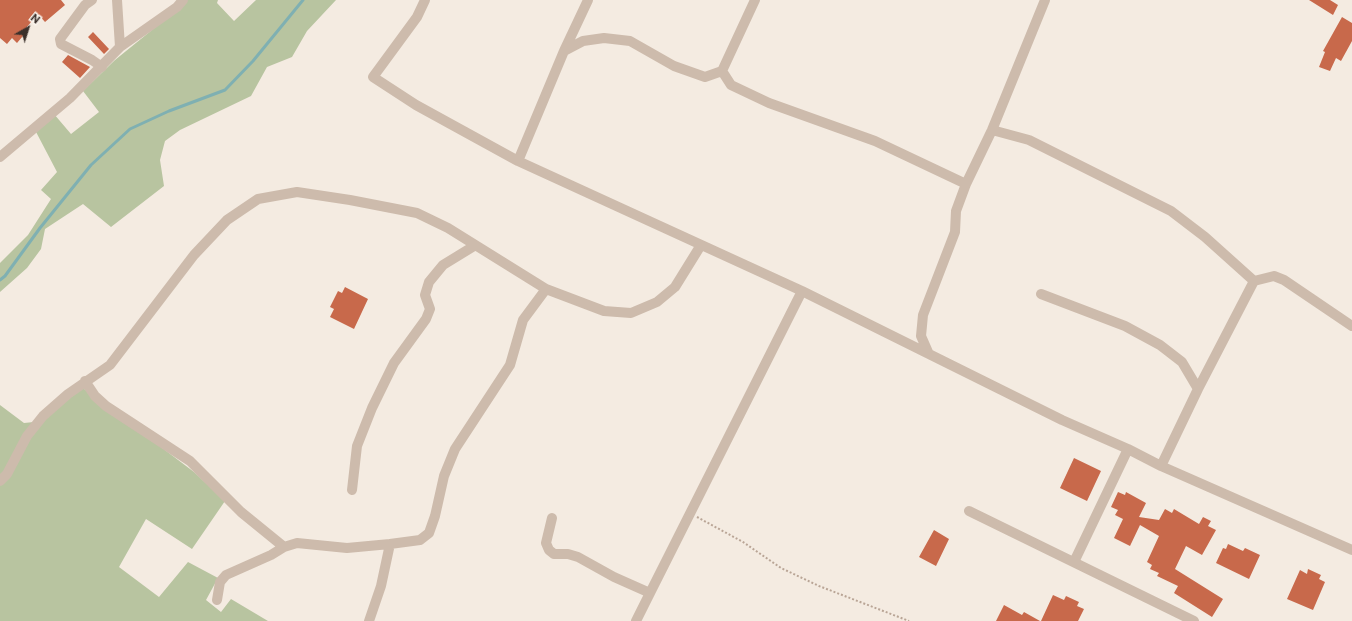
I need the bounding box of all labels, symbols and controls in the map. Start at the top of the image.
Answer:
north arrow [8,8,48,48]
text: N [29,11,43,26]

